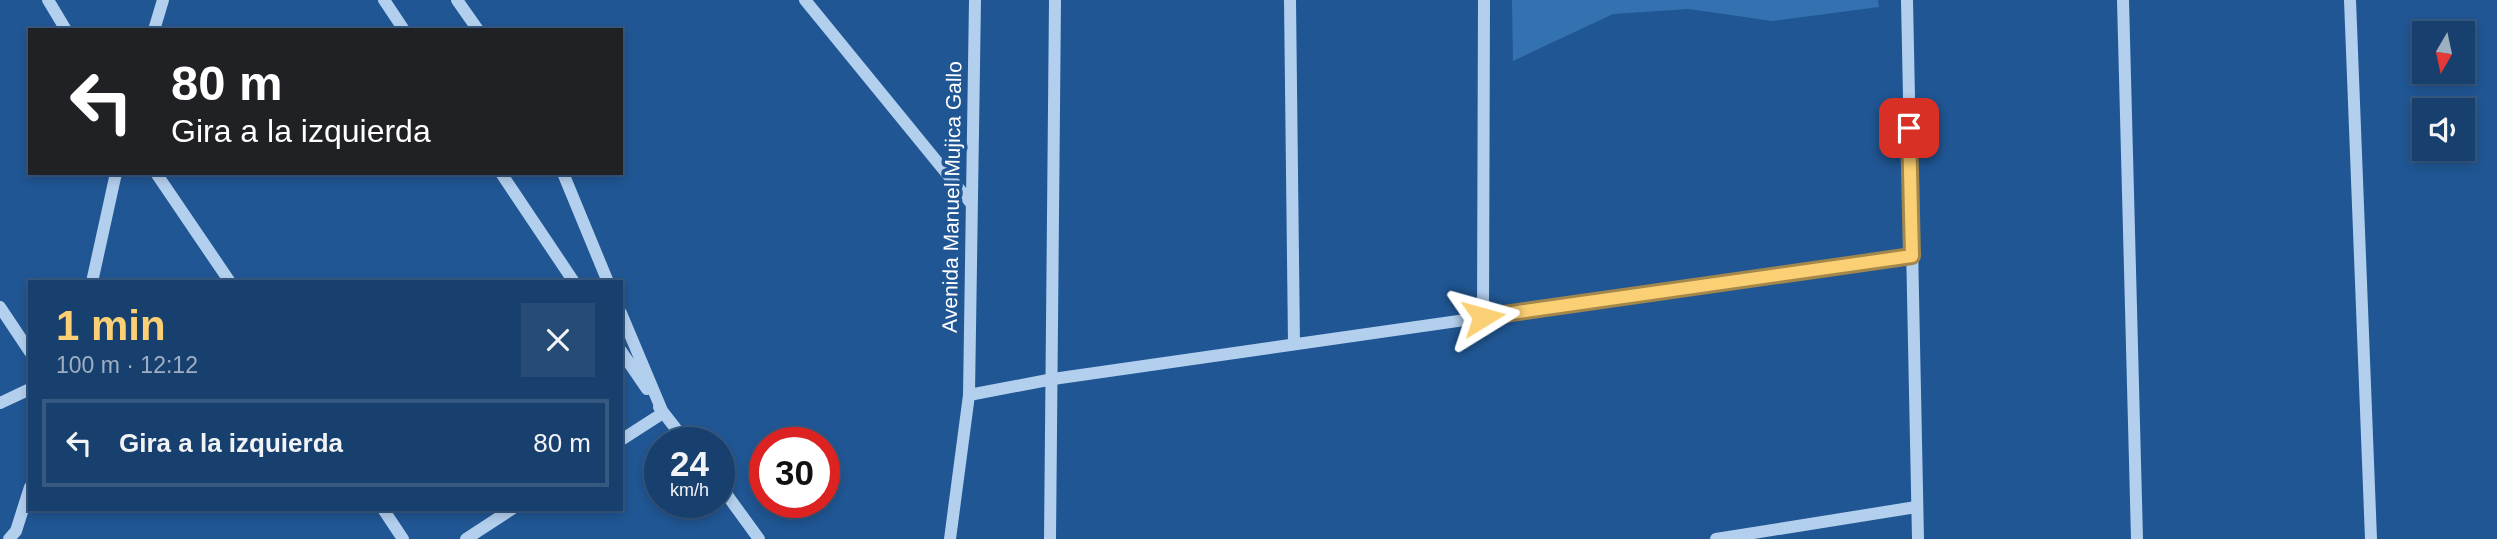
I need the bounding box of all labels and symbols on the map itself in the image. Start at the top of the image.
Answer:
north arrow [2412,21,2474,84]
street label: Avenida Manuel Mujica Gallo [938,61,965,333]
pin [1879,98,1939,158]
position arrow [1446,280,1520,354]
speed limit sign: 30 [749,427,840,518]

